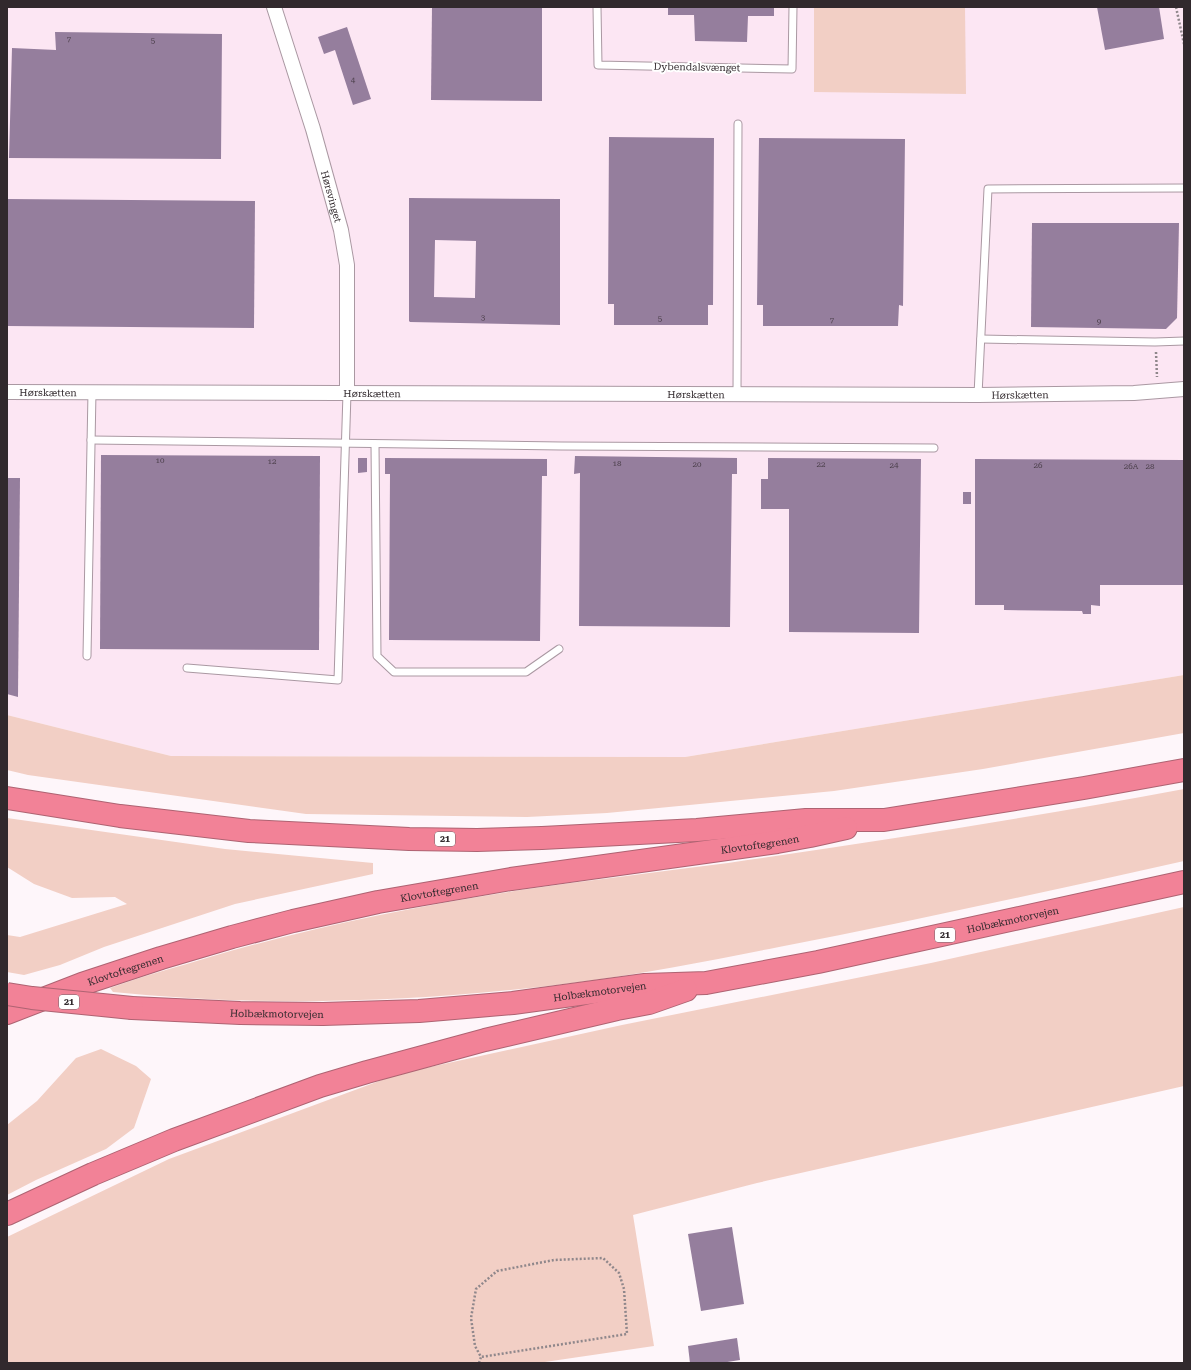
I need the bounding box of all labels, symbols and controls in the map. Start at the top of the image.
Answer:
house number: 7 [67,35,72,44]
house number: 5 [151,36,156,45]
street label: Dybendalsvænget [654,61,741,73]
house number: 4 [351,76,356,85]
street label: Hørsvinget [319,169,344,224]
house number: 3 [481,313,486,322]
house number: 5 [658,314,663,323]
house number: 7 [830,316,835,325]
house number: 9 [1097,317,1102,326]
street label: Hørskætten [19,387,77,398]
street label: Hørskætten [343,388,401,399]
street label: Hørskætten [667,389,725,400]
street label: Hørskætten [991,389,1049,400]
house number: 10 [156,456,165,465]
house number: 12 [268,457,277,466]
house number: 18 [613,459,622,468]
house number: 20 [693,460,702,469]
house number: 22 [817,460,826,469]
house number: 24 [890,461,899,470]
house number: 26 [1034,461,1043,470]
house number: 26A [1124,462,1139,471]
house number: 28 [1146,462,1155,471]
road number: 21 [435,832,455,846]
street label: Klovtoftegrenen [720,833,800,855]
street label: Klovtoftegrenen [399,879,480,904]
street label: Holbækmotorvejen [966,904,1060,935]
road number: 21 [935,928,955,942]
street label: Klovtoftegrenen [86,952,165,987]
street label: Holbækmotorvejen [552,979,647,1003]
road number: 21 [59,995,79,1009]
street label: Holbækmotorvejen [230,1007,324,1020]

